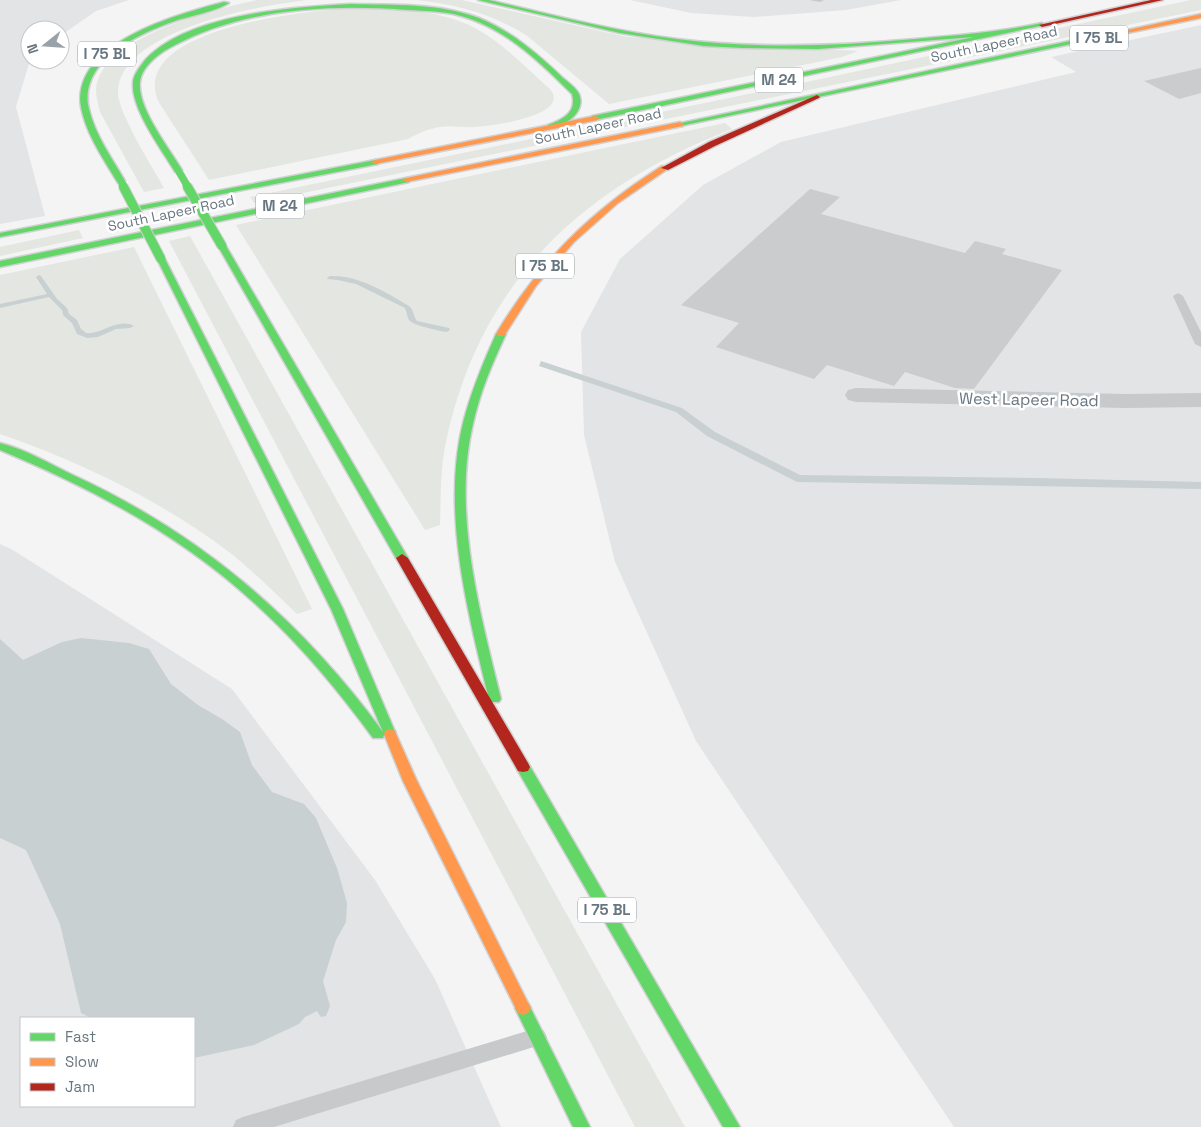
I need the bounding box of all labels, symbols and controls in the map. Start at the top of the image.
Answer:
north arrow [20,20,70,70]
street label: South Lapeer Road [929,22,1059,66]
road number: I 75 BL [1070,26,1128,50]
text: N [23,42,43,56]
road number: I 75 BL [78,42,136,66]
road number: M 24 [755,68,803,92]
street label: South Lapeer Road [533,104,663,148]
street label: South Lapeer Road [106,191,236,235]
road number: M 24 [256,194,304,218]
road number: I 75 BL [516,254,574,278]
street label: West Lapeer Road [959,388,1099,411]
road number: I 75 BL [578,898,636,922]
legend [20,1017,195,1107]
text: Fast [65,1027,96,1046]
text: Slow [65,1052,99,1071]
text: Jam [65,1077,95,1096]

